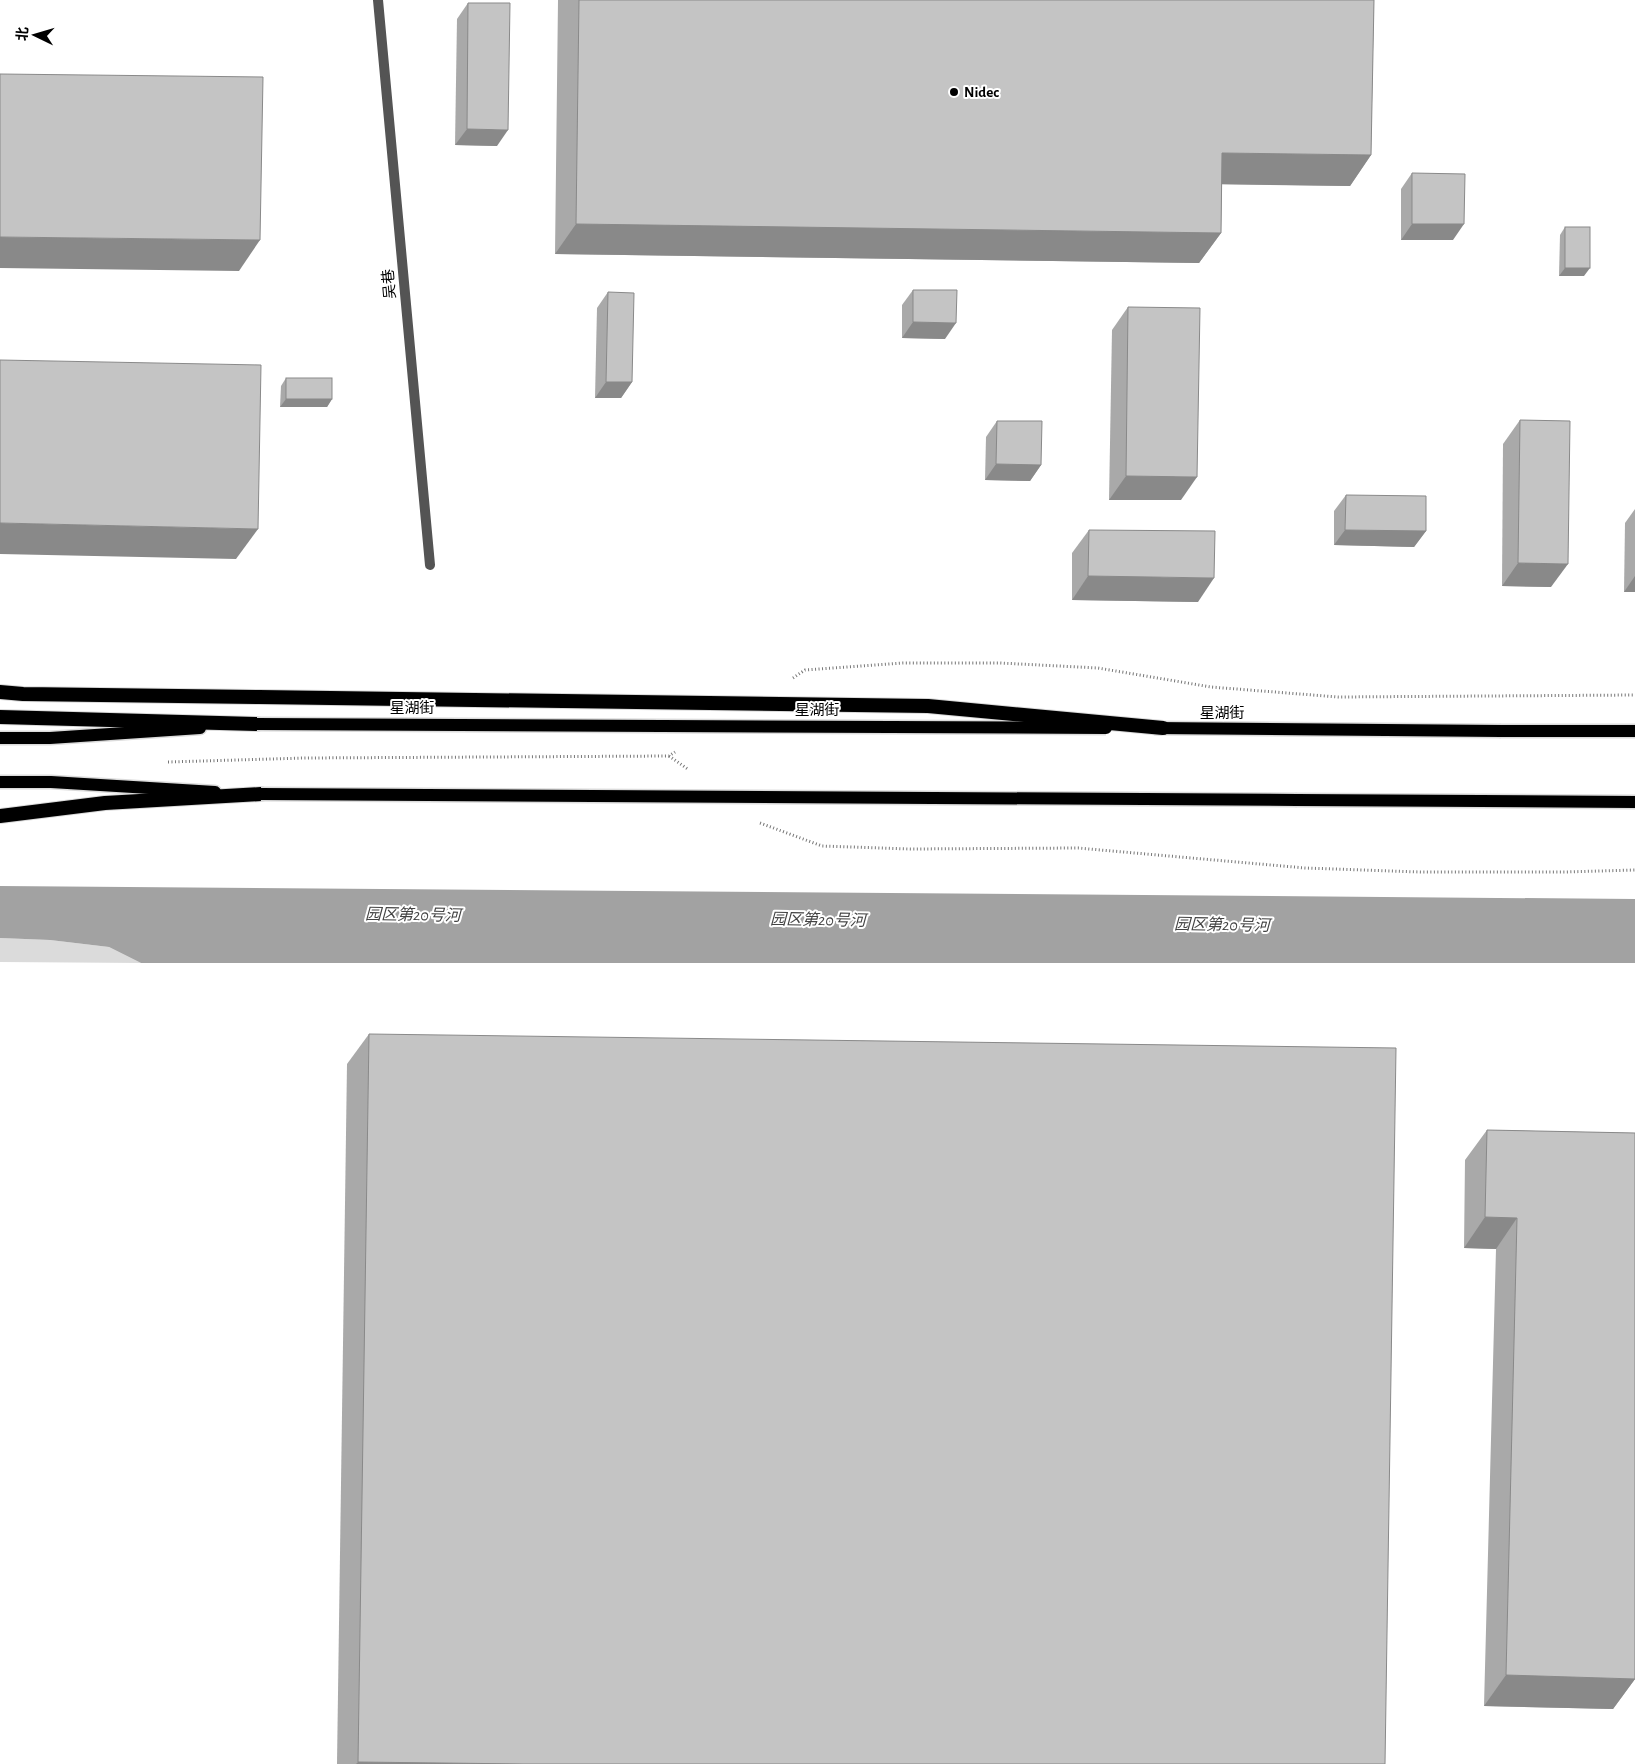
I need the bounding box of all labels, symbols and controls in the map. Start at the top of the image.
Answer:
north arrow [10,10,60,60]
text: 北 [14,26,31,42]
place label: Nidec [964,85,999,100]
marker: Nidec [948,86,960,98]
street label: 吴巷 [380,268,398,300]
street label: 星湖街 [389,700,435,716]
street label: 星湖街 [794,702,840,718]
street label: 星湖街 [1199,705,1245,721]
water label: 园区第20号河 [365,905,464,924]
water label: 园区第20号河 [770,910,869,929]
water label: 园区第20号河 [1174,915,1273,934]

